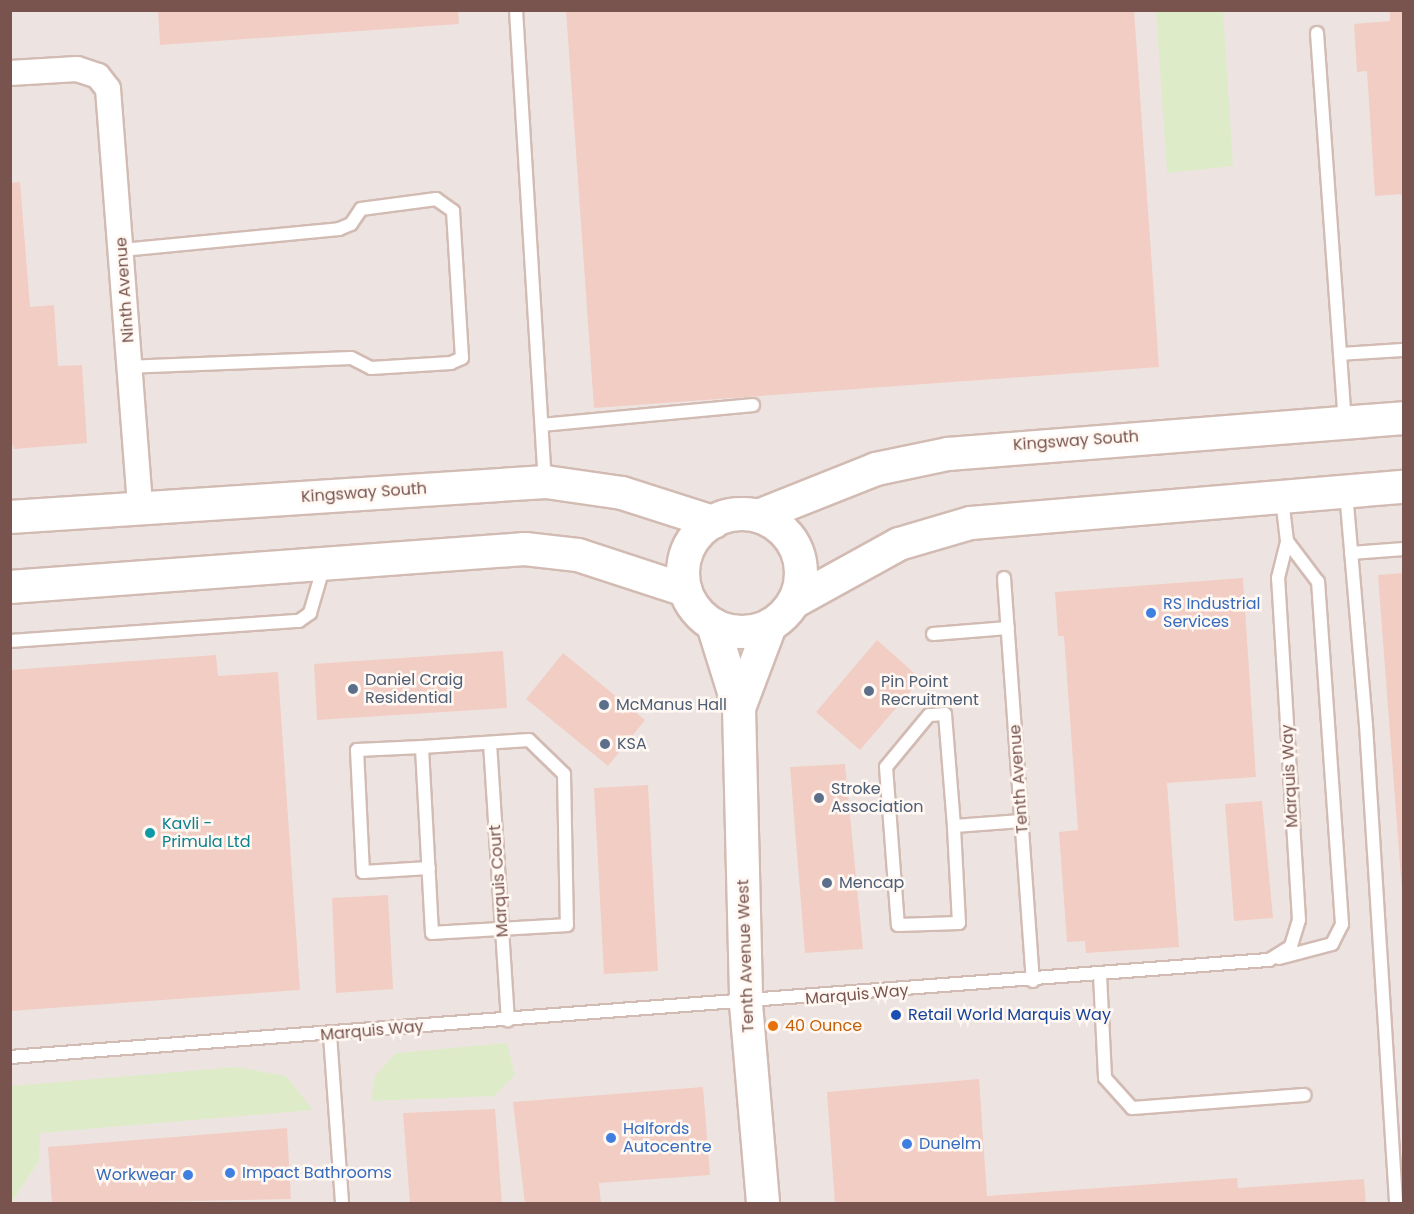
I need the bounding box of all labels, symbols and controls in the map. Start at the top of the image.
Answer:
street label: Ninth Avenue [112,237,138,343]
street label: Kingsway South [1012,427,1140,455]
street label: Kingsway South [300,479,428,507]
place label: RS Industrial Services [1163,594,1260,632]
marker: RS Industrial Services [1144,606,1158,620]
place label: Daniel Craig Residential [365,670,463,708]
place label: Pin Point Recruitment [881,672,979,710]
marker: Daniel Craig Residential [346,682,360,696]
marker: Pin Point Recruitment [862,684,876,698]
place label: McManus Hall [616,695,727,715]
marker: McManus Hall [597,698,611,712]
street label: Tenth Avenue [1006,724,1032,834]
street label: Marquis Way [1278,724,1302,828]
place label: KSA [617,734,647,754]
marker: KSA [598,737,612,751]
place label: Stroke Association [831,779,923,817]
marker: Stroke Association [812,791,826,805]
place label: Kavli - Primula Ltd [162,814,250,852]
street label: Marquis Court [485,824,513,938]
marker: Kavli - Primula Ltd [143,826,157,840]
place label: Mencap [839,873,904,893]
marker: Mencap [820,876,834,890]
street label: Tenth Avenue West [734,879,758,1033]
street label: Marquis Way [805,981,909,1009]
place label: Retail World Marquis Way [908,1005,1111,1025]
marker: Retail World Marquis Way [889,1008,903,1022]
place label: 40 Ounce [785,1016,862,1036]
street label: Marquis Way [320,1017,424,1045]
marker: 40 Ounce [766,1019,780,1033]
place label: Halfords Autocentre [623,1119,712,1157]
marker: Halfords Autocentre [604,1131,618,1145]
place label: Dunelm [919,1134,981,1154]
marker: Dunelm [900,1137,914,1151]
place label: Impact Bathrooms [242,1163,392,1183]
place label: Workwear [96,1165,176,1185]
marker: Impact Bathrooms [223,1166,237,1180]
marker: Workwear [181,1168,195,1182]

